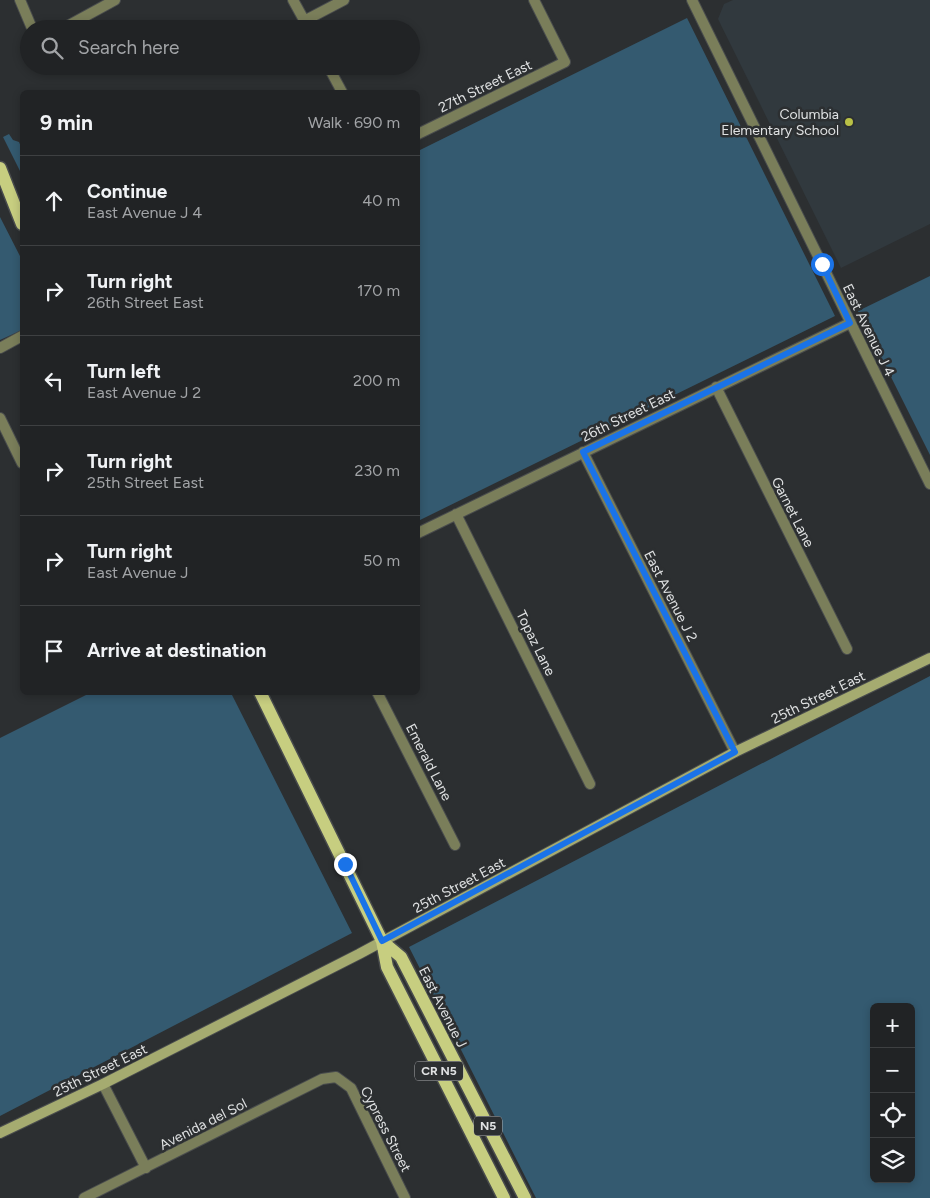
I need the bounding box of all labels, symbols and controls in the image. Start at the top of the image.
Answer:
search box [20,20,420,75]
icon: search [38,34,66,62]
text: Search here [78,36,180,59]
street label: 27th Street East [436,56,535,116]
place label: Columbia Elementary School [721,106,839,139]
text: 9 min [40,110,93,135]
text: Walk · 690 m [308,113,400,132]
marker: Columbia Elementary School [843,116,855,128]
text: Continue [87,180,167,203]
icon: ahead [40,187,68,215]
text: 40 m [362,191,400,210]
text: East Avenue J 4 [87,203,202,222]
route start [811,253,834,276]
text: Turn right [87,270,173,293]
icon: right [40,277,68,305]
text: 170 m [357,281,400,300]
street label: East Avenue J 4 [839,281,898,380]
text: 26th Street East [87,293,204,312]
text: Turn left [87,360,161,383]
icon: left [40,367,68,395]
text: 200 m [353,371,400,390]
text: East Avenue J 2 [87,383,201,402]
street label: 26th Street East [579,385,678,445]
text: Turn right [87,450,173,473]
icon: right [40,457,68,485]
text: 230 m [355,461,400,480]
text: 25th Street East [87,473,204,492]
street label: Garnet Lane [768,474,818,551]
text: Turn right [87,540,173,563]
icon: right [40,547,68,575]
street label: East Avenue J 2 [640,548,701,645]
text: 50 m [363,551,400,570]
text: East Avenue J [87,563,188,582]
street label: Topaz Lane [512,608,559,679]
icon: arrive [40,637,68,665]
text: Arrive at destination [87,639,266,662]
street label: 25th Street East [769,667,868,728]
street label: Emerald Lane [402,721,455,804]
route end [334,853,357,876]
street label: 25th Street East [410,854,508,917]
street label: East Avenue J [415,964,470,1051]
map controls [870,1003,915,1183]
button: + [870,1003,915,1048]
street label: 25th Street East [51,1040,150,1101]
button: − [870,1048,915,1093]
road number: CR N5 [415,1062,463,1080]
street label: Cypress Street [357,1084,414,1175]
button: locate [870,1093,915,1138]
street label: Avenida del Sol [157,1095,250,1154]
road number: N5 [474,1116,502,1136]
button: layers [870,1138,915,1183]

